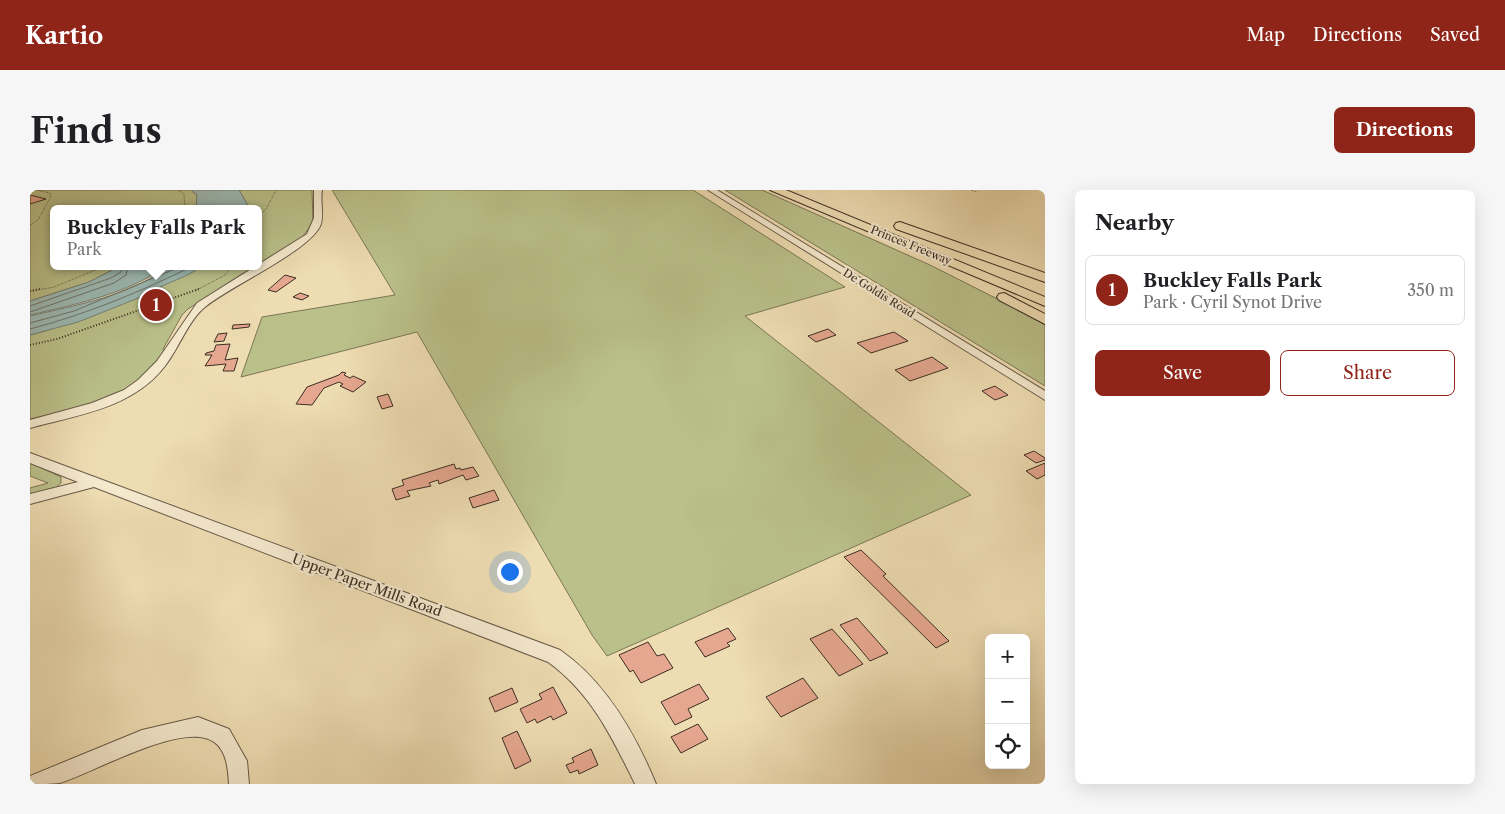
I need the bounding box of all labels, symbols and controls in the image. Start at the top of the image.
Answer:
text: Kartio [25,21,103,50]
text: Map [1246,24,1285,46]
text: Directions [1313,24,1402,46]
text: Saved [1430,24,1480,46]
button: Directions [1334,107,1475,153]
text: Find us [30,109,162,152]
popup [50,205,262,270]
text: Nearby [1095,210,1174,235]
text: Buckley Falls Park [67,216,245,239]
street label: Princes Freeway [869,222,954,268]
text: Park [67,239,101,259]
street label: De Goldis Road [841,265,918,321]
text: Buckley Falls Park [1143,269,1322,292]
text: 1 [1108,280,1116,300]
text: 350 m [1407,280,1454,300]
pin: 1 [140,286,172,324]
text: Park · Cyril Synot Drive [1143,292,1322,312]
button: Save [1095,350,1270,396]
button: Share [1280,350,1455,396]
street label: Upper Paper Mills Road [290,549,445,621]
your location [497,559,523,585]
map controls [985,634,1030,769]
button: + [985,634,1030,679]
button: − [985,679,1030,724]
button: locate [985,724,1030,769]

